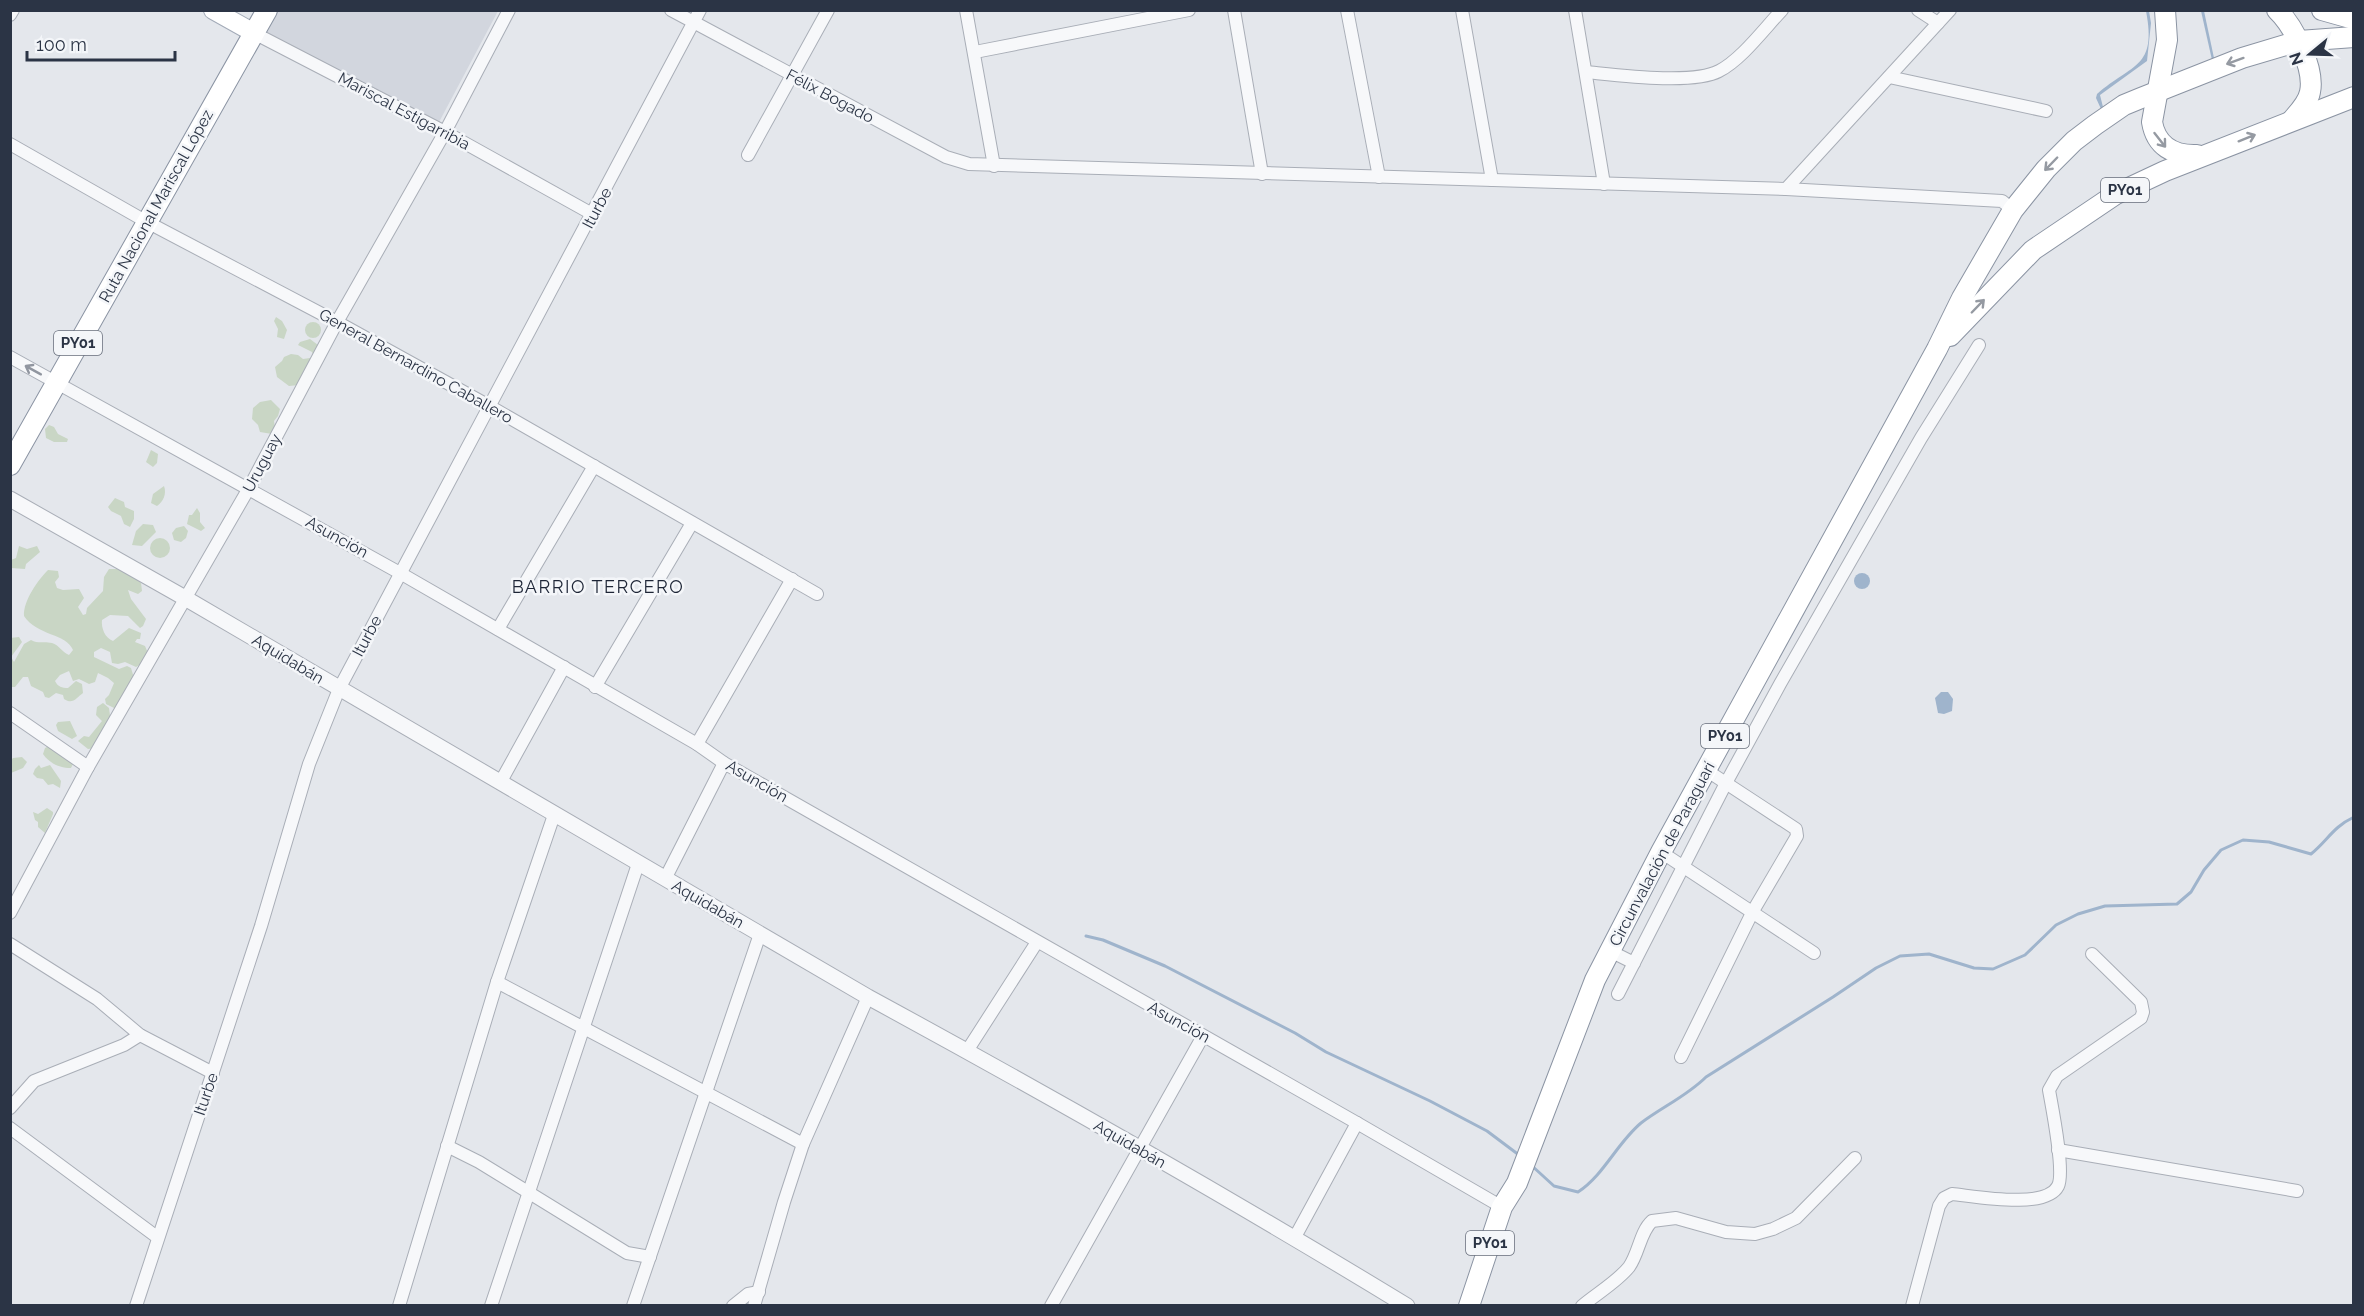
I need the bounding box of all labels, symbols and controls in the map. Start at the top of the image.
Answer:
scale bar [27,24,176,62]
north arrow [2280,24,2340,84]
text: 100 m [36,34,87,55]
text: N [2285,50,2307,68]
one-way arrow [2226,57,2245,68]
street label: Félix Bogado [783,65,877,127]
street label: Mariscal Estigarribia [335,68,473,154]
street label: Ruta Nacional Mariscal López [95,106,217,306]
one-way arrow [2154,132,2167,148]
one-way arrow [2237,132,2255,143]
one-way arrow [2044,156,2058,171]
road number: PY01 [2101,178,2149,202]
street label: Iturbe [578,184,616,232]
one-way arrow [1971,299,1985,314]
street label: General Bernardino Caballero [316,305,516,427]
road number: PY01 [54,331,102,355]
one-way arrow [25,364,43,375]
street label: Uruguay [239,430,285,496]
street label: Asunción [302,512,372,562]
district label: BARRIO TERCERO [512,576,684,597]
street label: Iturbe [348,612,386,660]
street label: Aquidabán [249,630,327,688]
road number: PY01 [1701,724,1749,748]
street label: Asunción [723,756,791,806]
street label: Circunvalación de Paraguarí [1605,758,1719,949]
street label: Aquidabán [669,876,747,932]
street label: Asunción [1144,997,1214,1047]
street label: Iturbe [190,1070,222,1118]
street label: Aquidabán [1091,1116,1169,1172]
road number: PY01 [1466,1231,1514,1255]

